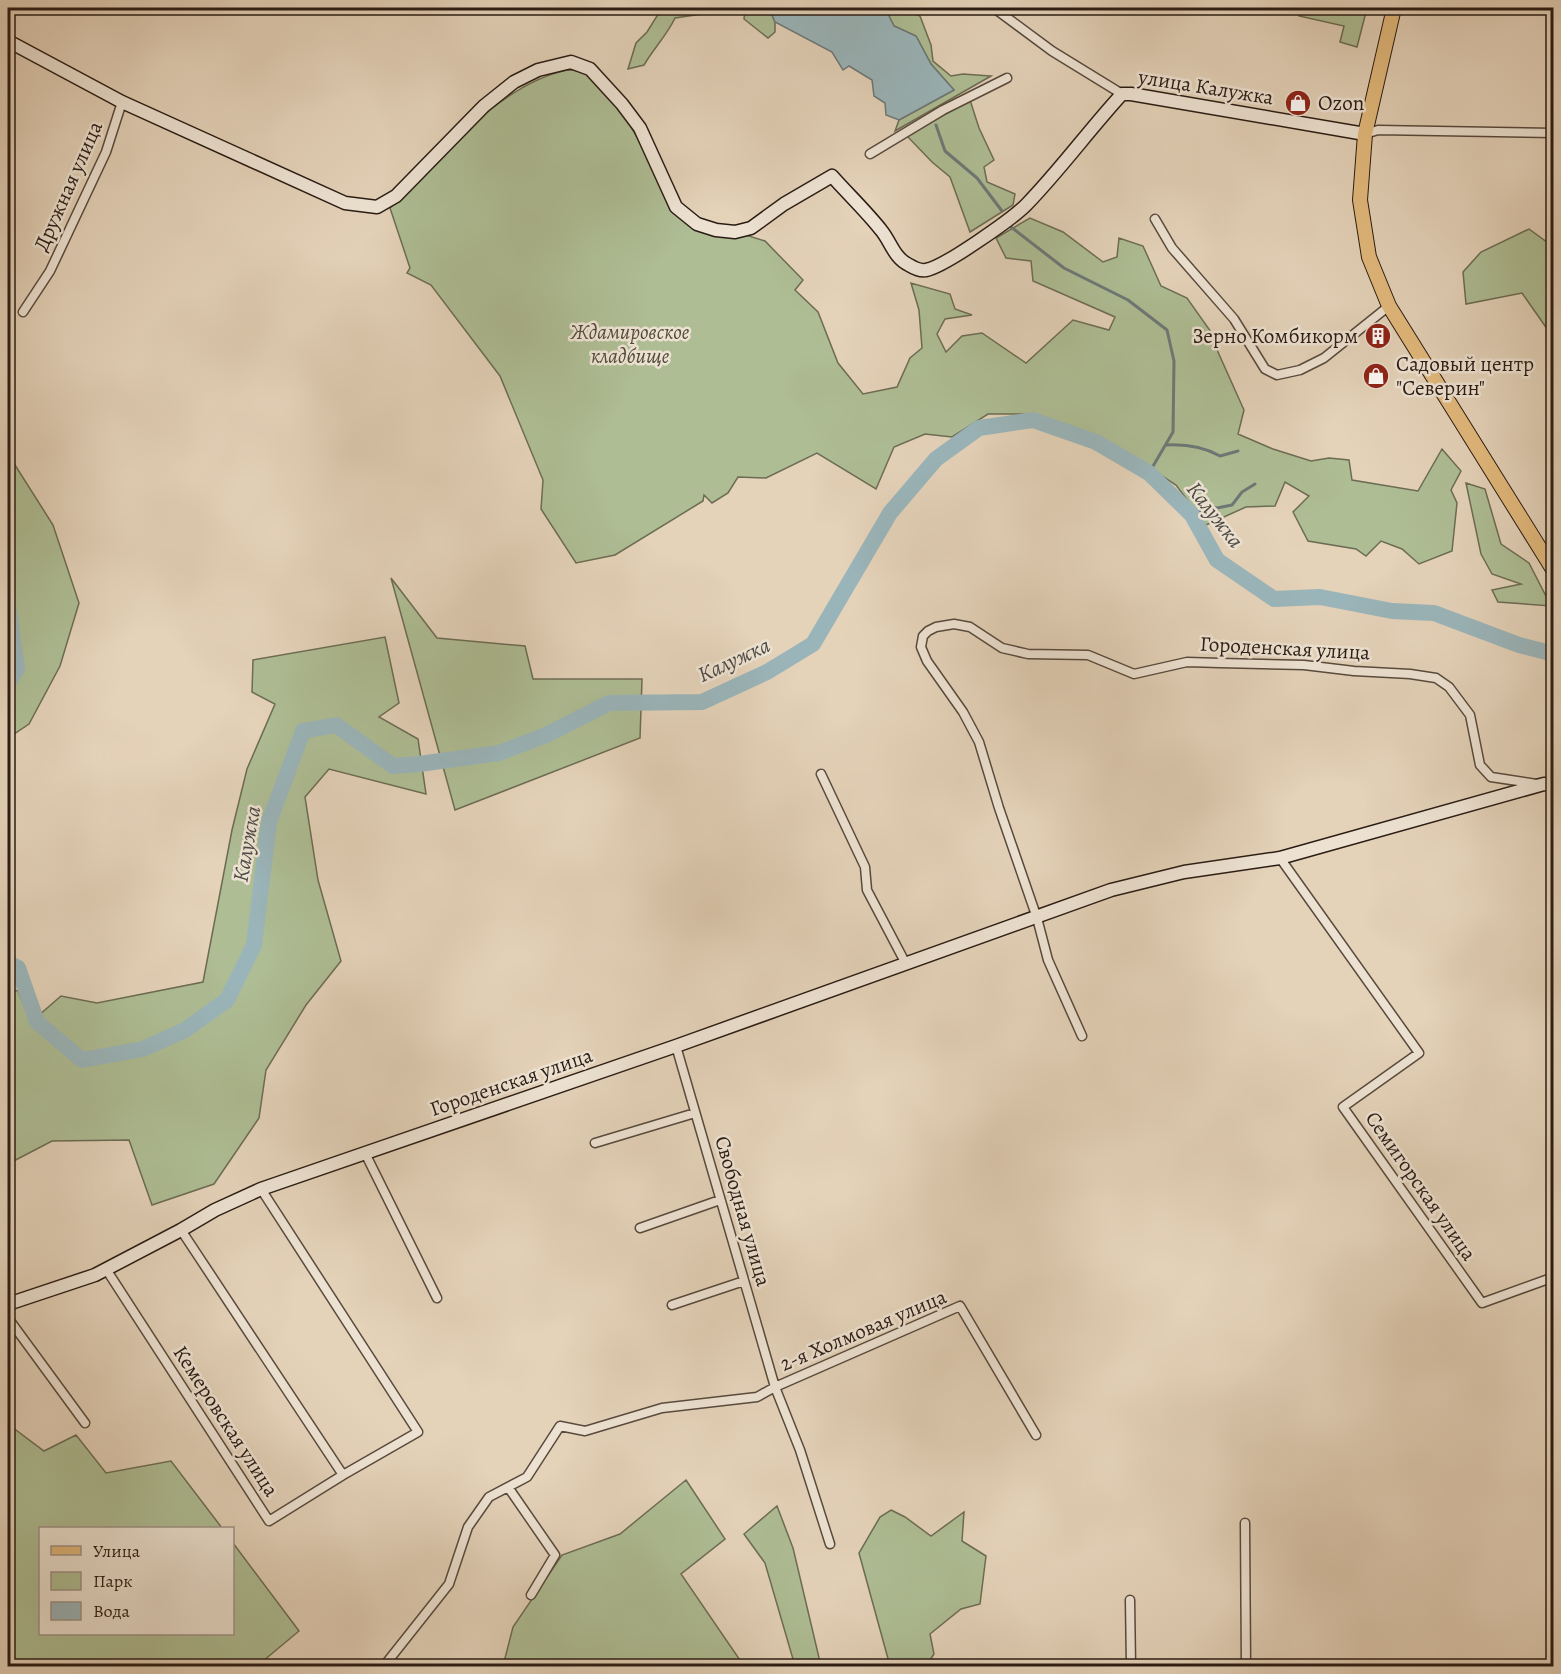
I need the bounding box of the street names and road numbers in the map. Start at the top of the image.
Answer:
street label: улица Калужка [1135,62,1276,112]
street label: Дружная улица [27,116,109,255]
street label: Городенская улица [1199,630,1371,666]
street label: Городенская улица [426,1041,596,1123]
street label: Семигорская улица [1359,1106,1483,1266]
street label: Свободная улица [708,1133,778,1290]
street label: 2-я Холмовая улица [775,1282,951,1378]
street label: Кемеровская улица [167,1340,286,1502]

